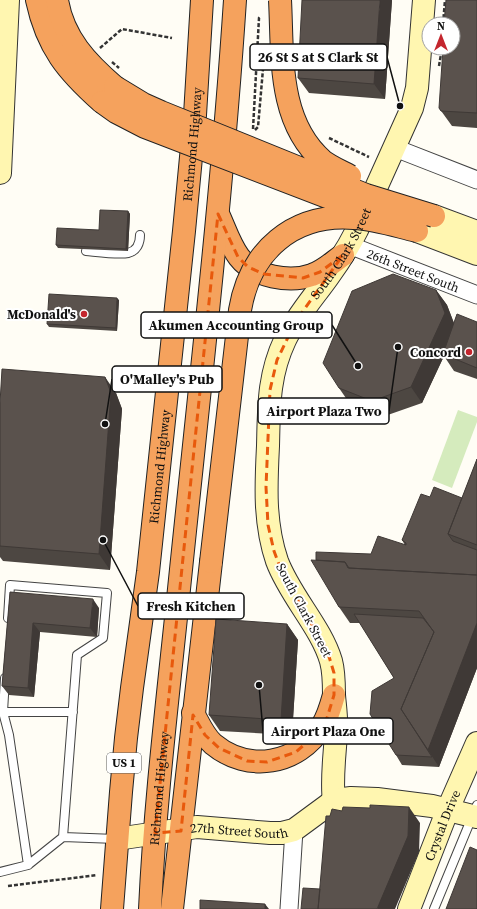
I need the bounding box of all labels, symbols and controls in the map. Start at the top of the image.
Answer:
north arrow [421,16,461,56]
text: N [437,19,445,34]
callout: 26 St S at S Clark St [250,44,387,70]
text: 26 St S at S Clark St [258,47,379,67]
street label: Richmond Highway [178,86,205,202]
street label: South Clark Street [306,204,375,302]
street label: 26th Street South [364,244,462,296]
place label: McDonald's [7,306,76,323]
marker: McDonald's [79,309,89,319]
callout: Akumen Accounting Group [141,312,332,338]
text: Akumen Accounting Group [148,315,324,335]
place label: Concord [410,344,461,361]
marker: Concord [464,347,474,357]
callout: O'Malley's Pub [112,366,222,392]
text: O'Malley's Pub [120,369,214,389]
callout: Airport Plaza Two [258,398,389,424]
text: Airport Plaza Two [266,401,382,421]
street label: Richmond Highway [145,408,174,524]
street label: South Clark Street [272,560,336,661]
callout: Fresh Kitchen [138,593,244,619]
text: Fresh Kitchen [146,596,236,616]
callout: Airport Plaza One [263,718,393,744]
text: Airport Plaza One [271,721,385,741]
street label: Richmond Highway [145,730,173,846]
road number: US 1 [107,753,141,773]
street label: Crystal Drive [420,787,464,863]
street label: 27th Street South [189,818,290,842]

